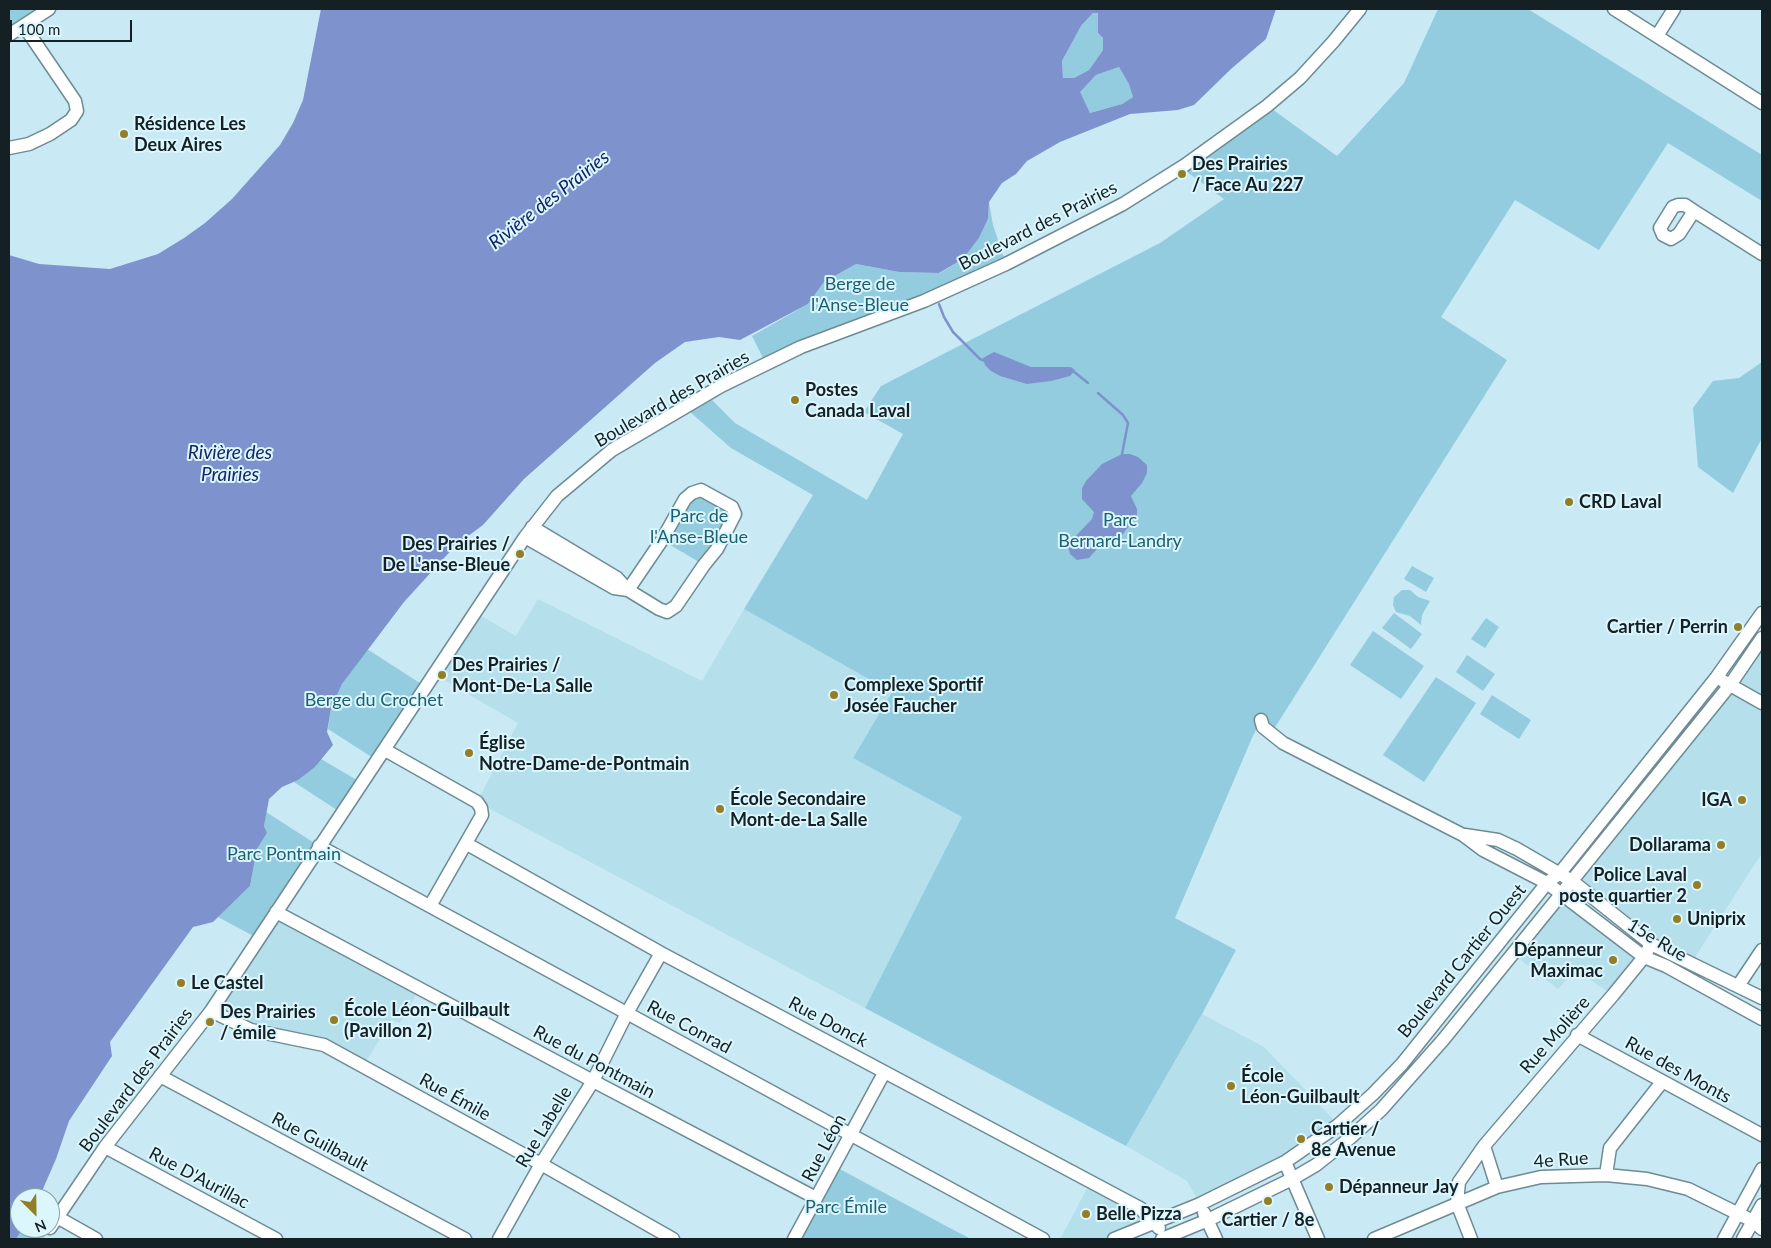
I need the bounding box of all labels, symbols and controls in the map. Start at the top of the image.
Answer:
scale bar [12,10,135,42]
text: 100 m [18,20,60,38]
place label: Résidence Les Deux Aires [134,113,246,156]
marker: Résidence Les Deux Aires [118,128,130,140]
water label: Rivière des Prairies [484,146,614,254]
place label: Des Prairies / Face Au 227 [1192,153,1304,195]
marker: Des Prairies / Face Au 227 [1176,168,1188,180]
street label: Boulevard des Prairies [955,177,1121,275]
park label: Berge de l'Anse-Bleue [811,273,909,316]
street label: Boulevard des Prairies [591,346,753,452]
place label: Postes Canada Laval [805,379,910,422]
marker: Postes Canada Laval [789,394,801,406]
water label: Rivière des Prairies [188,442,272,486]
place label: CRD Laval [1579,491,1662,513]
marker: CRD Laval [1563,496,1575,508]
park label: Parc de l'Anse-Bleue [650,505,748,548]
park label: Parc Bernard-Landry [1058,509,1182,552]
place label: Des Prairies / De L'anse-Bleue [382,533,510,576]
marker: Des Prairies / De L'anse-Bleue [514,548,526,560]
place label: Cartier / Perrin [1607,616,1728,638]
marker: Cartier / Perrin [1732,621,1744,633]
place label: Des Prairies / Mont-De-La Salle [452,654,593,696]
marker: Des Prairies / Mont-De-La Salle [436,669,448,681]
place label: Complexe Sportif Josée Faucher [844,674,983,716]
park label: Berge du Crochet [305,689,443,711]
marker: Complexe Sportif Josée Faucher [828,689,840,701]
place label: Église Notre-Dame-de-Pontmain [479,732,689,774]
marker: Église Notre-Dame-de-Pontmain [463,747,475,759]
place label: École Secondaire Mont-de-La Salle [730,788,867,831]
place label: IGA [1701,789,1732,811]
marker: IGA [1736,794,1748,806]
marker: École Secondaire Mont-de-La Salle [714,803,726,815]
place label: Dollarama [1629,834,1711,856]
marker: Dollarama [1715,839,1727,851]
park label: Parc Pontmain [227,843,341,865]
place label: Police Laval poste quartier 2 [1559,864,1687,906]
marker: Police Laval poste quartier 2 [1691,879,1703,891]
street label: Boulevard Cartier Ouest [1393,880,1531,1042]
place label: Uniprix [1687,908,1746,930]
marker: Uniprix [1671,913,1683,925]
street label: 15e Rue [1623,914,1691,966]
place label: Dépanneur Maximac [1514,939,1603,982]
marker: Dépanneur Maximac [1607,954,1619,966]
place label: Le Castel [191,972,264,994]
marker: Le Castel [175,977,187,989]
street label: Rue Donck [785,992,871,1052]
street label: Rue Molière [1516,992,1594,1078]
street label: Rue Conrad [643,996,735,1058]
place label: École Léon-Guilbault (Pavillon 2) [344,999,510,1042]
place label: Des Prairies / émile [220,1001,316,1044]
street label: Boulevard des Prairies [75,1004,197,1156]
marker: École Léon-Guilbault (Pavillon 2) [328,1014,340,1026]
marker: Des Prairies / émile [204,1016,216,1028]
street label: Rue du Pontmain [529,1021,659,1103]
street label: Rue des Monts [1621,1032,1735,1108]
place label: École Léon-Guilbault [1241,1065,1359,1108]
street label: Rue Émile [416,1069,494,1125]
marker: École Léon-Guilbault [1225,1080,1237,1092]
street label: Rue Labelle [511,1083,577,1171]
street label: Rue Guilbault [268,1107,372,1177]
street label: Rue Léon [797,1111,851,1185]
place label: Cartier / 8e Avenue [1311,1118,1396,1160]
marker: Cartier / 8e Avenue [1295,1133,1307,1145]
street label: Rue D'Aurillac [145,1143,253,1213]
street label: 4e Rue [1533,1147,1589,1173]
place label: Dépanneur Jay [1339,1176,1458,1198]
marker: Dépanneur Jay [1323,1181,1335,1193]
north arrow [10,1188,60,1238]
marker: Cartier / 8e [1262,1195,1274,1207]
park label: Parc Émile [805,1196,887,1218]
place label: Belle Pizza [1096,1203,1182,1225]
marker: Belle Pizza [1080,1208,1092,1220]
place label: Cartier / 8e [1222,1209,1314,1231]
text: N [32,1216,49,1236]

